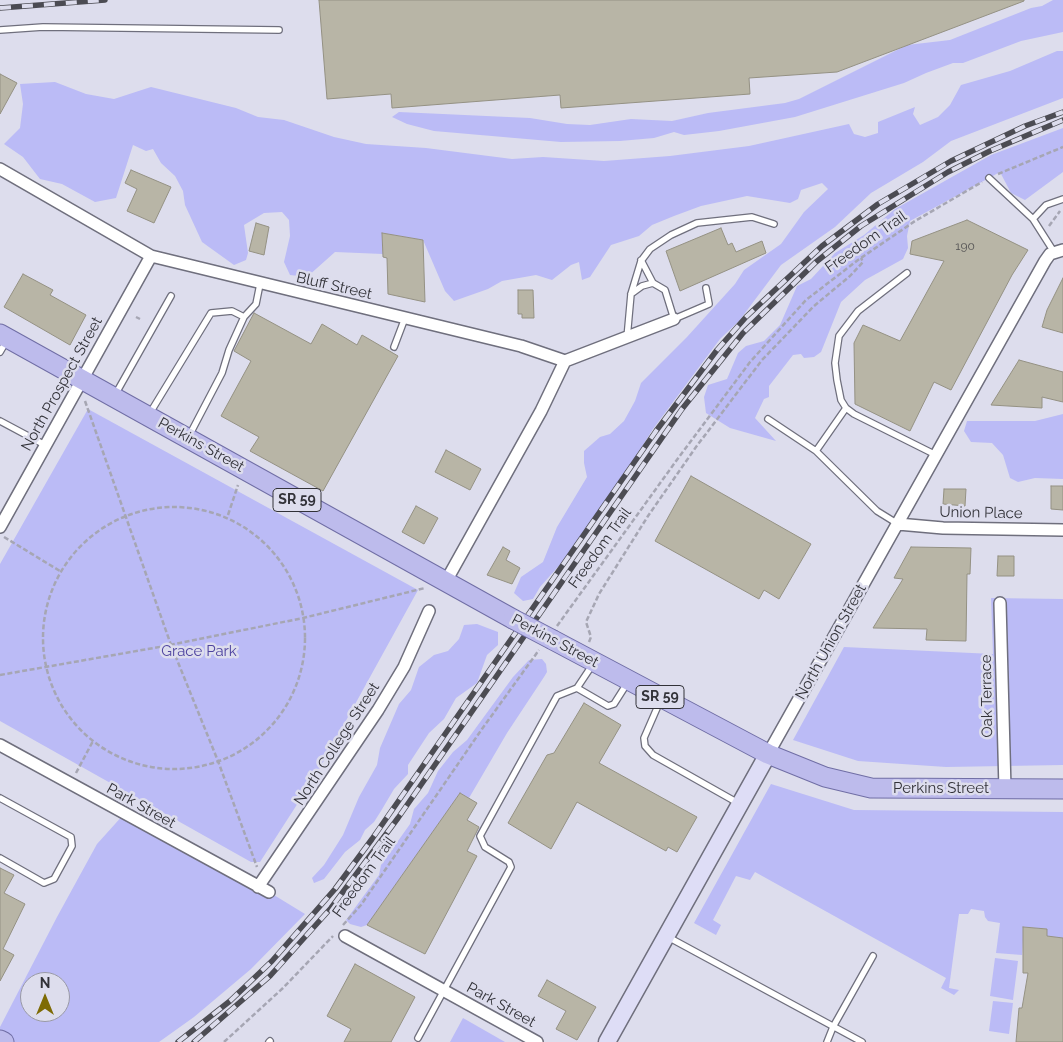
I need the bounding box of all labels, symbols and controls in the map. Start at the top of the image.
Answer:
street label: Freedom Trail [822,207,910,277]
house number: 190 [955,239,975,253]
street label: Bluff Street [294,269,374,303]
street label: North Prospect Street [18,314,106,454]
street label: Perkins Street [155,414,247,476]
road number: SR 59 [273,488,321,512]
street label: Union Place [939,503,1023,523]
street label: Freedom Trail [565,504,635,592]
street label: North Union Street [792,581,870,703]
street label: Perkins Street [508,611,602,671]
park label: Grace Park [161,642,237,660]
street label: Oak Terrace [977,654,997,738]
street label: North College Street [291,679,383,809]
road number: SR 59 [636,686,684,709]
street label: Perkins Street [893,779,989,797]
street label: Park Street [103,780,179,832]
street label: Freedom Trail [329,833,399,921]
north arrow [20,972,70,1022]
text: N [40,975,50,991]
street label: Park Street [463,979,539,1031]

